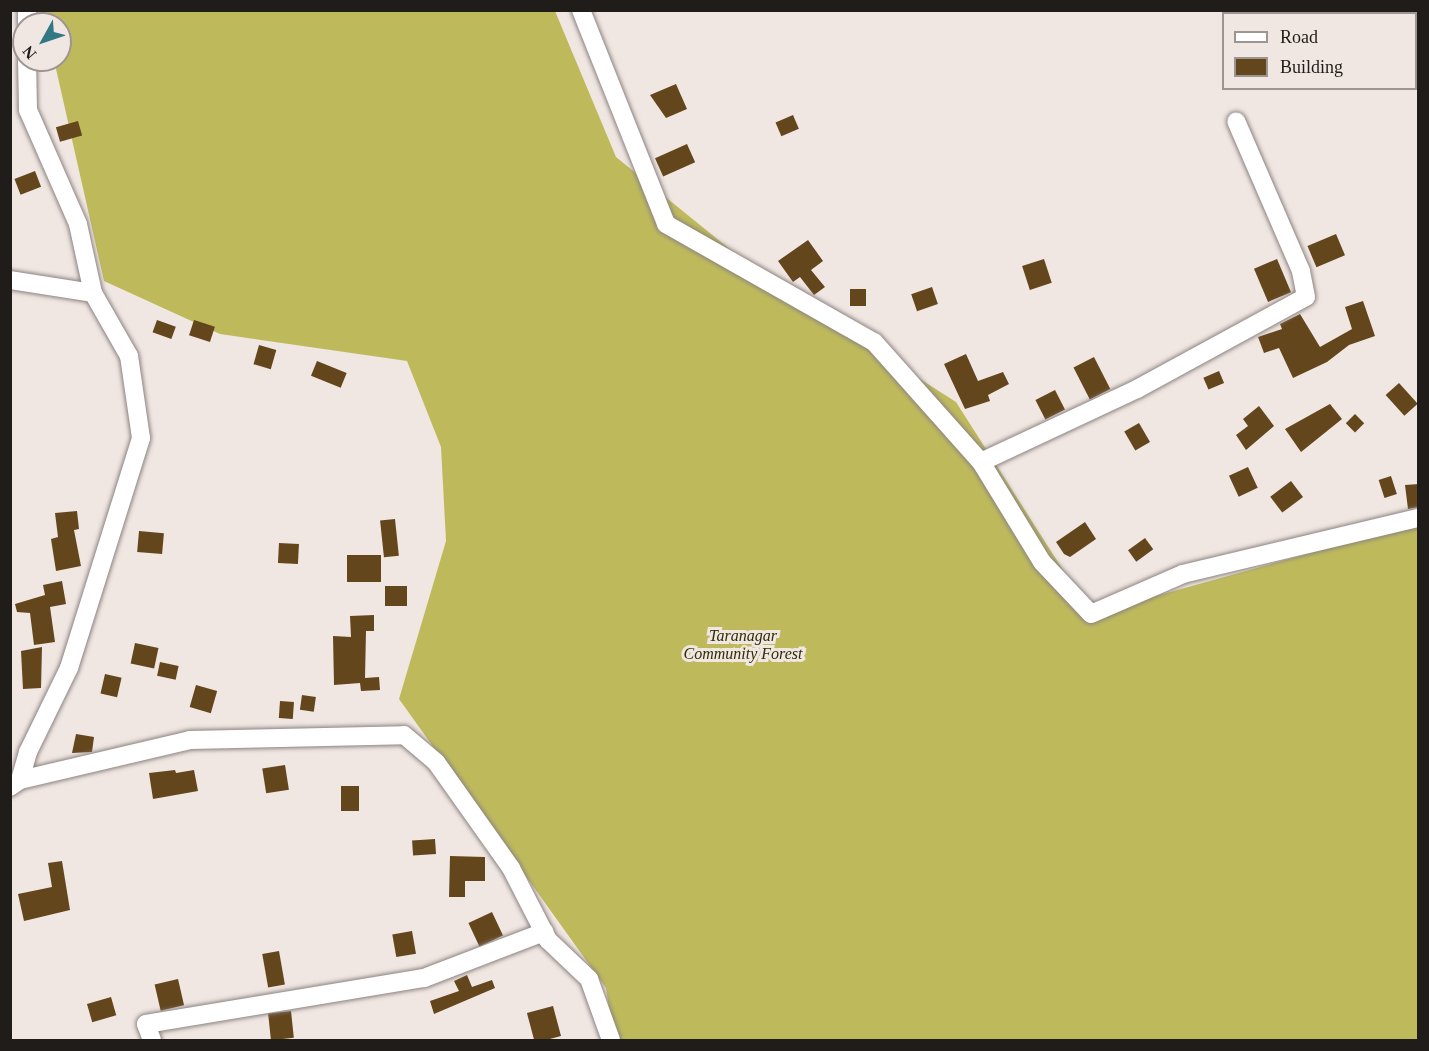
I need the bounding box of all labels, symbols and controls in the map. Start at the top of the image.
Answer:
north arrow [12,12,72,72]
legend [1222,12,1417,90]
text: Road [1280,27,1318,47]
text: N [19,43,40,62]
text: Building [1280,57,1343,77]
park label: Taranagar Community Forest [684,626,802,664]

